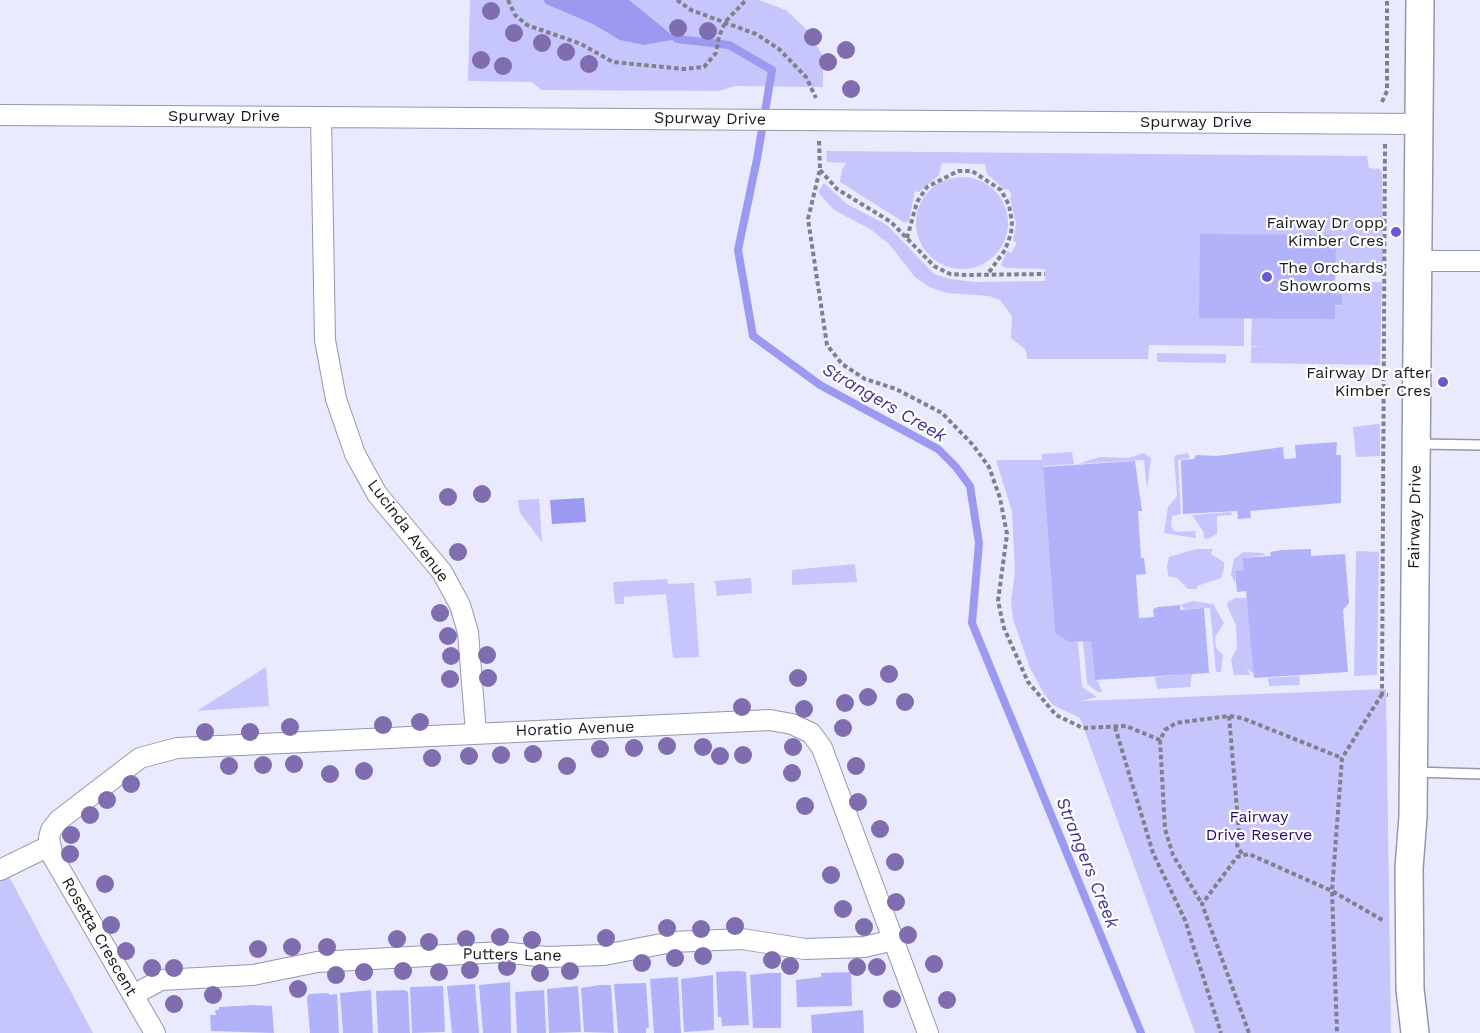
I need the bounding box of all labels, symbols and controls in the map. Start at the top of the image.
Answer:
street label: Spurway Drive [168,106,280,126]
street label: Spurway Drive [654,108,766,130]
street label: Spurway Drive [1140,112,1252,132]
place label: Fairway Dr opp Kimber Cres [1267,213,1384,251]
marker: Fairway Dr opp Kimber Cres [1389,225,1403,239]
place label: The Orchards Showrooms [1279,258,1384,296]
marker: The Orchards Showrooms [1260,270,1274,284]
water label: Strangers Creek [818,359,950,447]
place label: Fairway Dr after Kimber Cres [1306,363,1431,401]
marker: Fairway Dr after Kimber Cres [1436,375,1450,389]
street label: Fairway Drive [1404,465,1426,569]
street label: Lucinda Avenue [363,476,453,586]
street label: Horatio Avenue [515,717,635,741]
water label: Strangers Creek [1051,794,1123,932]
park label: Fairway Drive Reserve [1206,807,1312,845]
street label: Rosetta Crescent [57,874,141,1000]
street label: Putters Lane [462,945,562,965]

